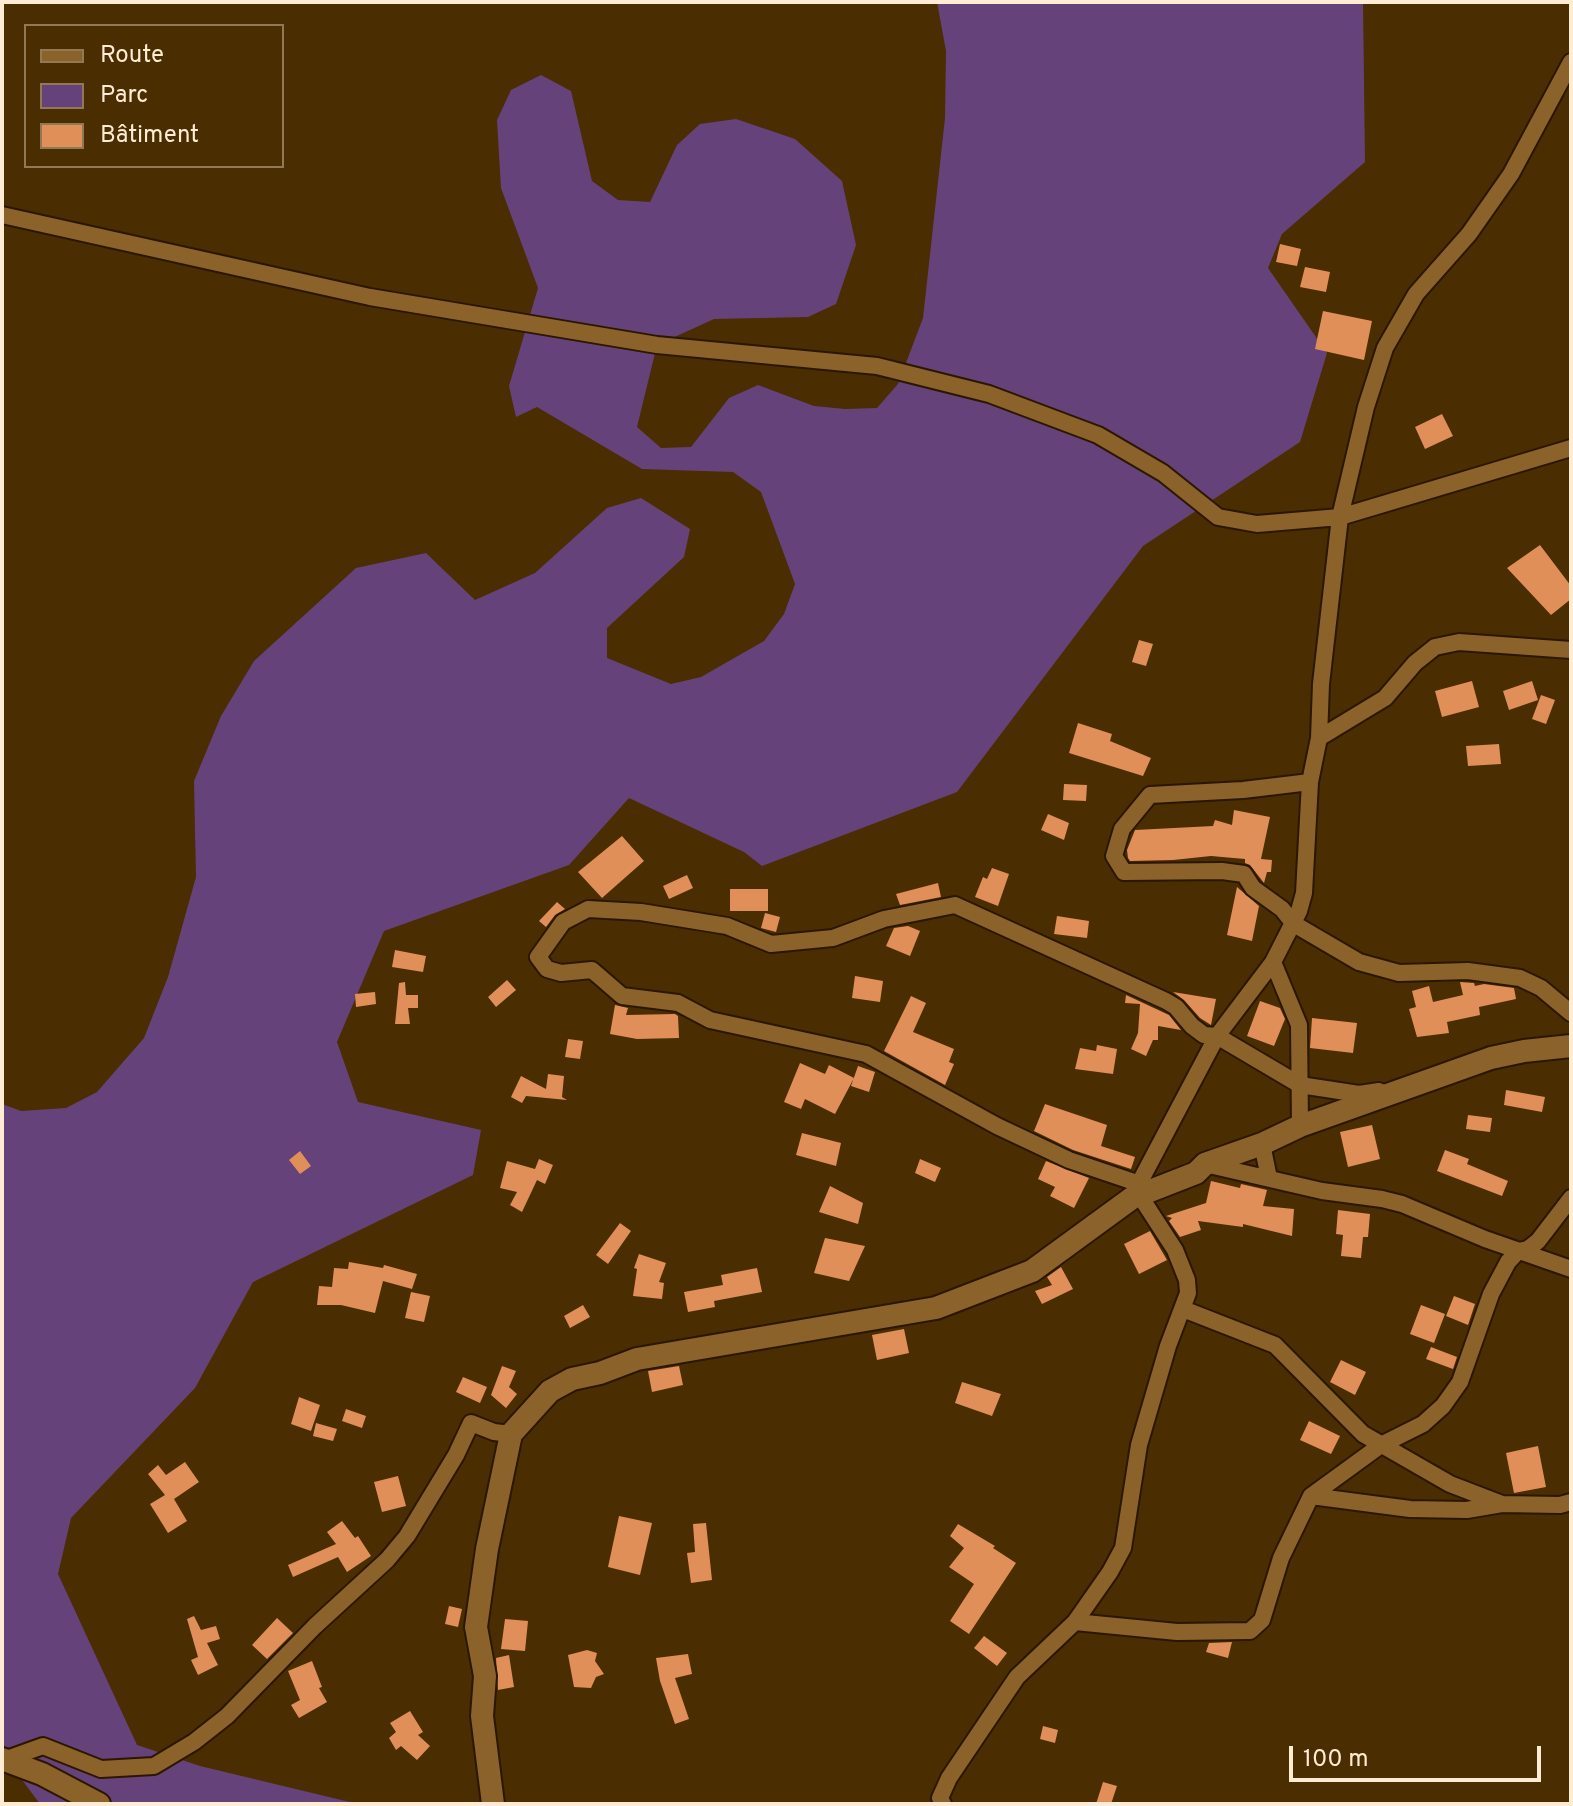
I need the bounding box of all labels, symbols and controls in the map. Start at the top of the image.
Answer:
legend [24,24,284,168]
text: Route [100,41,164,71]
text: Parc [100,81,148,111]
text: Bâtiment [100,121,199,151]
scale bar [1293,1730,1545,1780]
text: 100 m [1303,1745,1369,1775]

